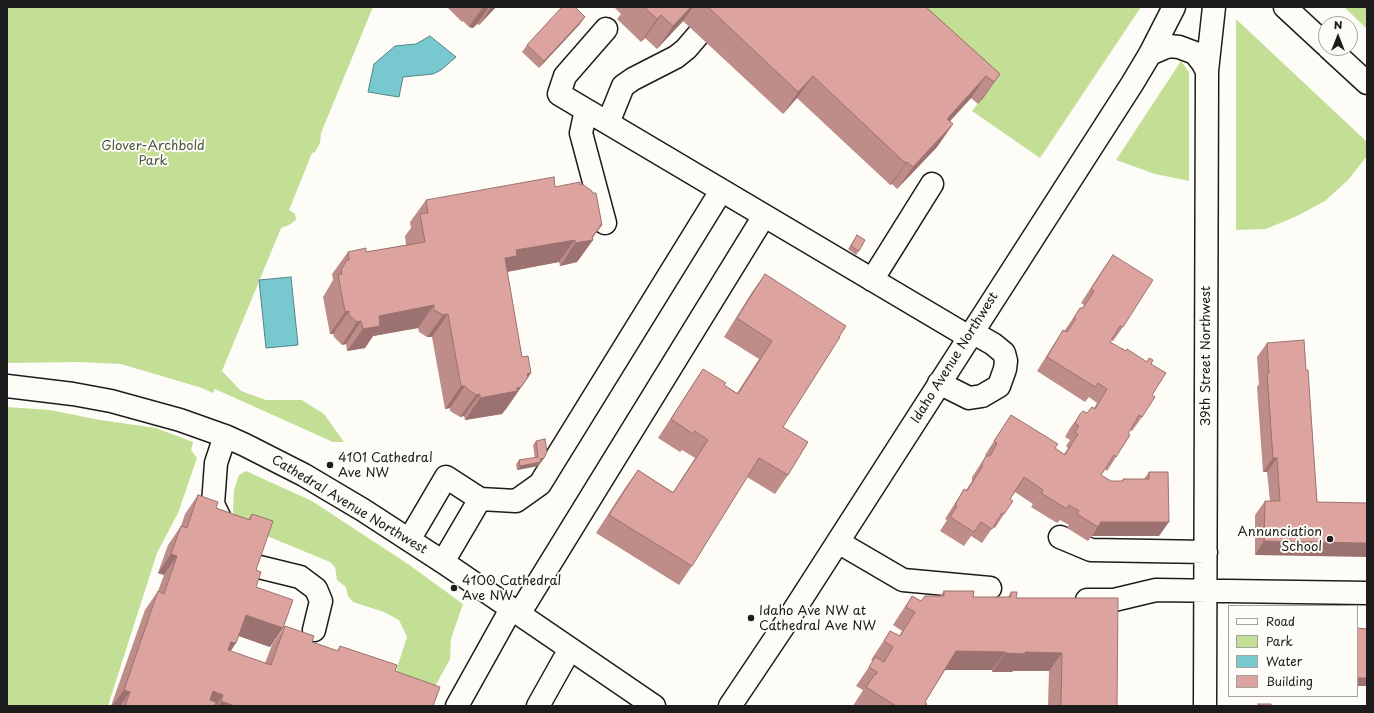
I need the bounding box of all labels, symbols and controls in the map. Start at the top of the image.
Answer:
north arrow [1318,16,1358,56]
text: N [1334,16,1342,33]
park label: Glover-Archbold Park [101,138,205,169]
street label: 39th Street Northwest [1198,286,1214,426]
street label: Idaho Avenue Northwest [908,289,1002,427]
place label: 4101 Cathedral Ave NW [338,450,433,481]
street label: Cathedral Avenue Northwest [268,452,430,558]
marker: 4101 Cathedral Ave NW [325,460,335,470]
place label: Annunciation School [1237,524,1322,555]
marker: Annunciation School [1325,534,1335,544]
place label: 4100 Cathedral Ave NW [462,573,561,604]
marker: 4100 Cathedral Ave NW [449,583,459,593]
place label: Idaho Ave NW at Cathedral Ave NW [759,603,876,634]
legend [1228,605,1358,697]
text: Road [1266,612,1295,630]
marker: Idaho Ave NW at Cathedral Ave NW [746,613,756,623]
text: Park [1266,632,1293,650]
text: Water [1266,652,1302,670]
text: Building [1266,672,1313,690]

